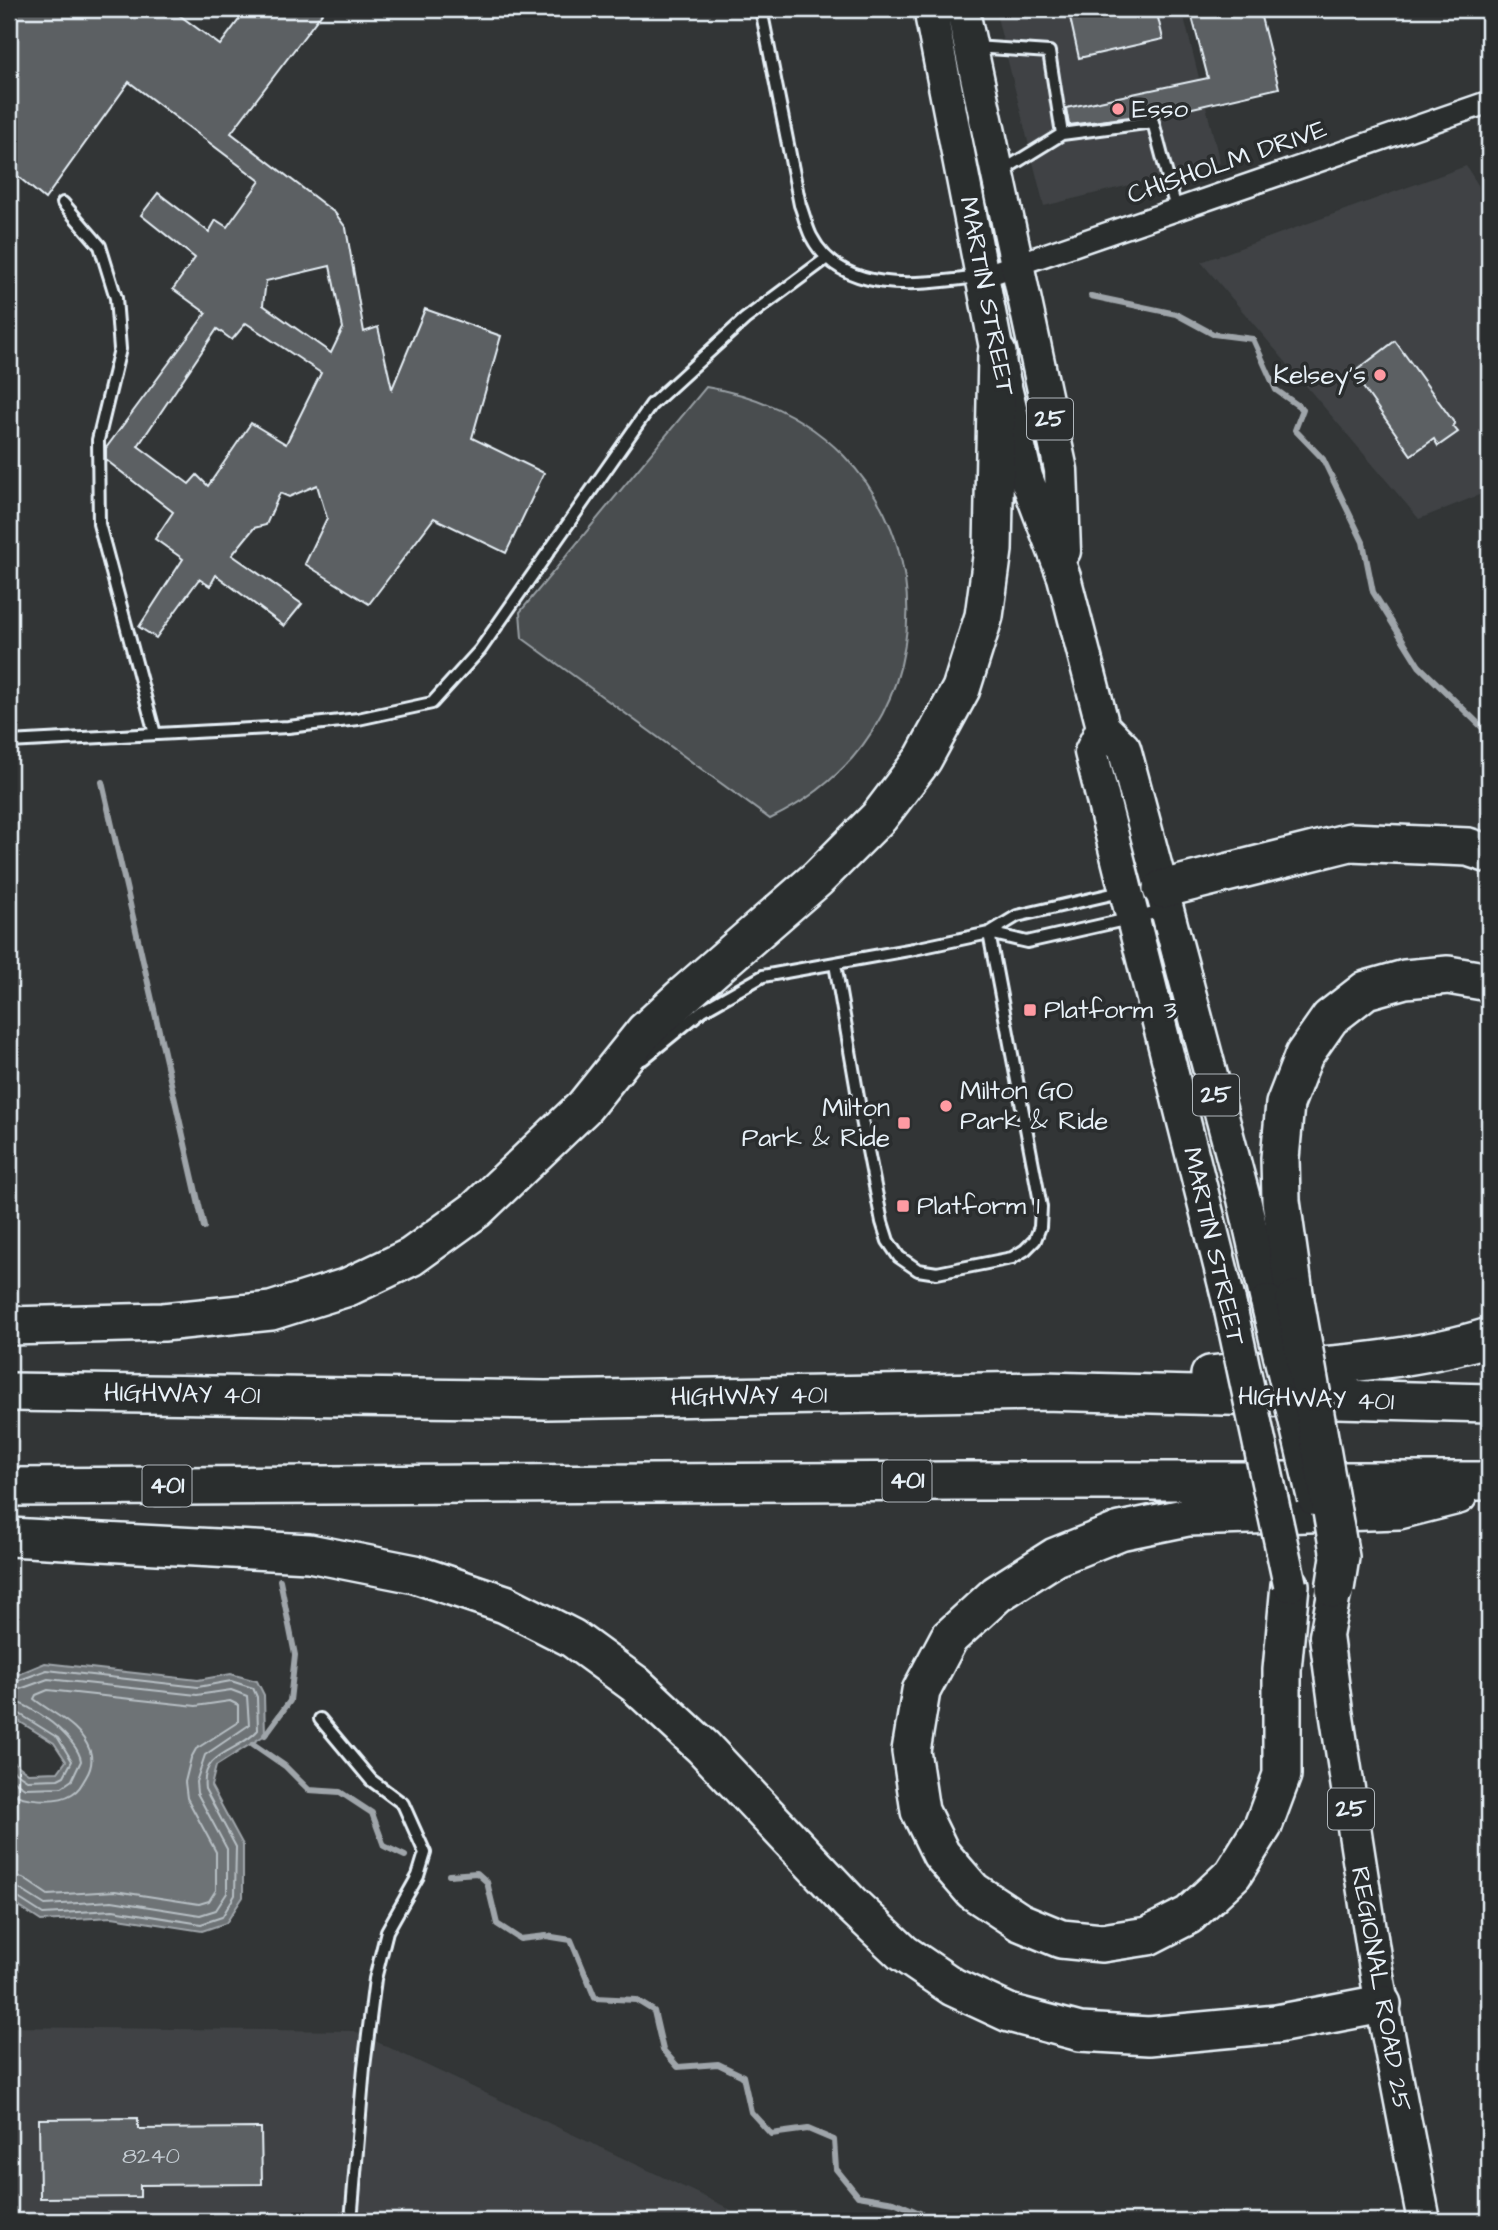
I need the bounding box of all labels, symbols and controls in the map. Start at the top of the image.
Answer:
place label: Esso [1132,91,1188,127]
marker: Esso [1110,101,1126,117]
street label: CHISHOLM DRIVE [1122,111,1332,213]
street label: MARTIN STREET [950,193,1024,399]
place label: Kelsey's [1273,357,1366,395]
marker: Kelsey's [1372,367,1388,383]
road number: 25 [1027,398,1073,440]
place label: Platform 3 [1044,992,1177,1028]
marker: Platform 3 [1022,1002,1038,1018]
place label: Milton GO Park & Ride [960,1073,1108,1139]
road number: 25 [1193,1074,1239,1115]
place label: Milton Park & Ride [742,1090,890,1156]
marker: Milton GO Park & Ride [938,1098,954,1114]
marker: Milton Park & Ride [896,1115,912,1131]
street label: MARTIN STREET [1174,1144,1254,1349]
place label: Platform 1 [917,1188,1040,1224]
marker: Platform 1 [895,1198,911,1214]
street label: HIGHWAY 401 [104,1375,260,1413]
street label: HIGHWAY 401 [671,1377,827,1415]
street label: HIGHWAY 401 [1237,1378,1395,1420]
road number: 401 [883,1461,932,1502]
road number: 401 [142,1466,192,1506]
road number: 25 [1328,1789,1374,1830]
street label: REGIONAL ROAD 25 [1342,1864,1420,2114]
house number: 8240 [122,2140,180,2172]

